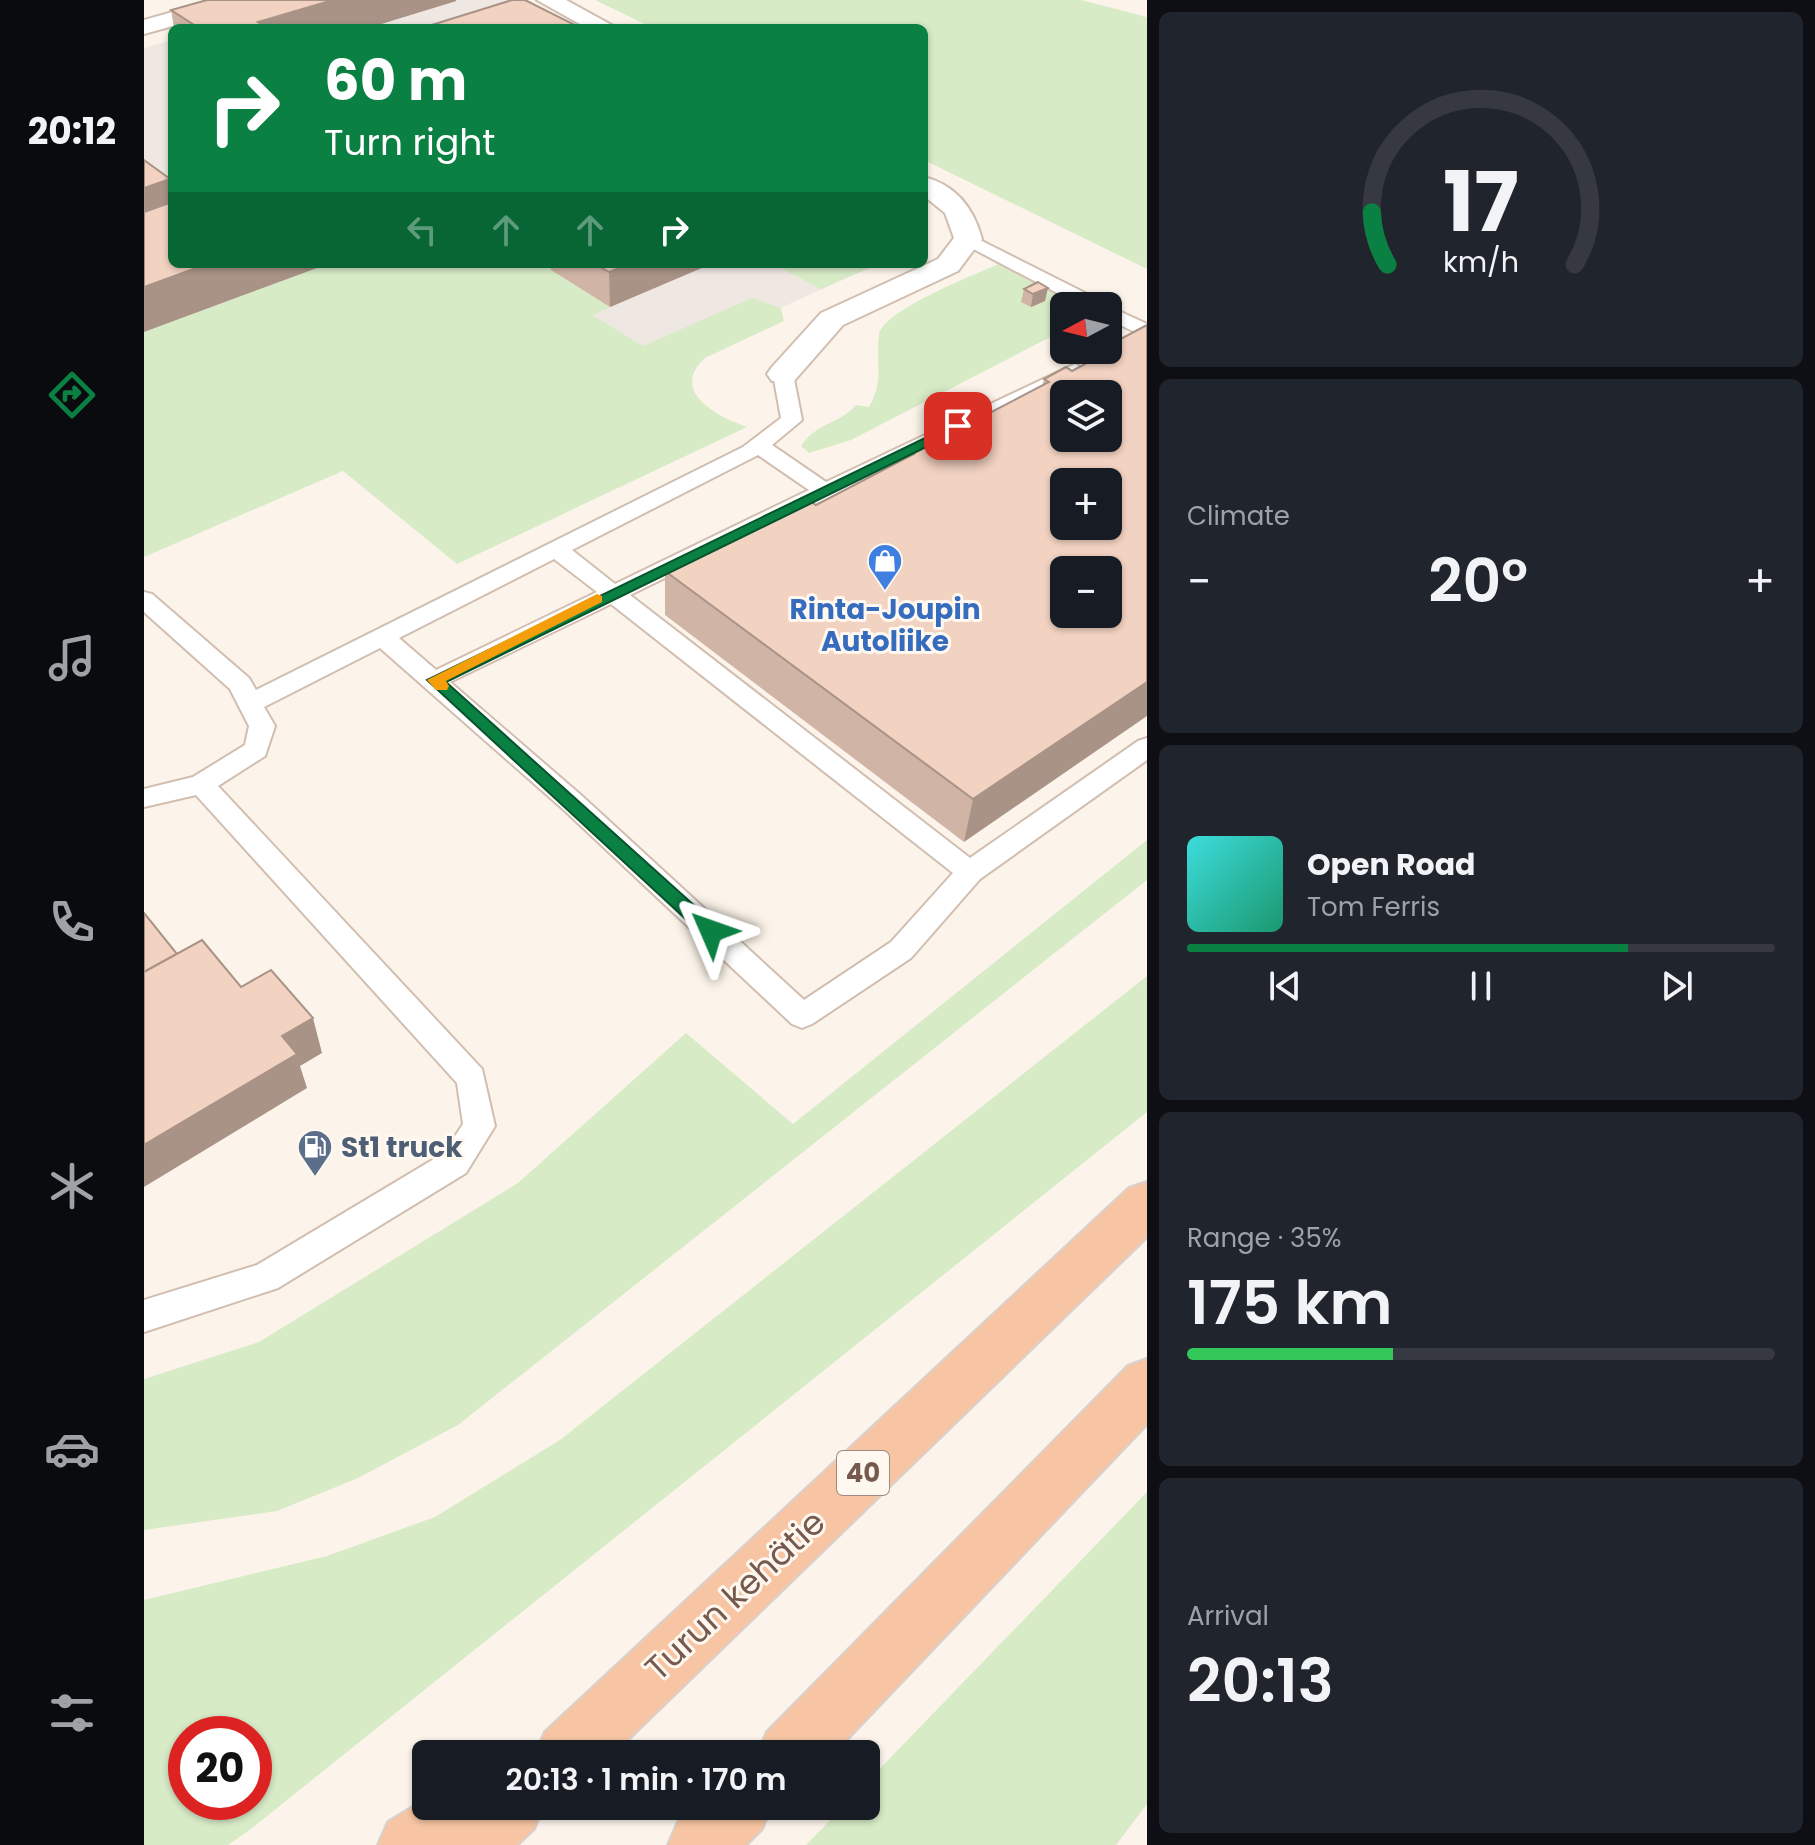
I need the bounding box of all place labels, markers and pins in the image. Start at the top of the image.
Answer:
pin [924,392,992,460]
shop icon: Rinta-Joupin Autoliike [866,542,904,592]
place label: Rinta-Joupin Autoliike [789,590,981,661]
fuel station icon: St1 truck [296,1128,334,1178]
place label: St1 truck [341,1128,463,1167]

